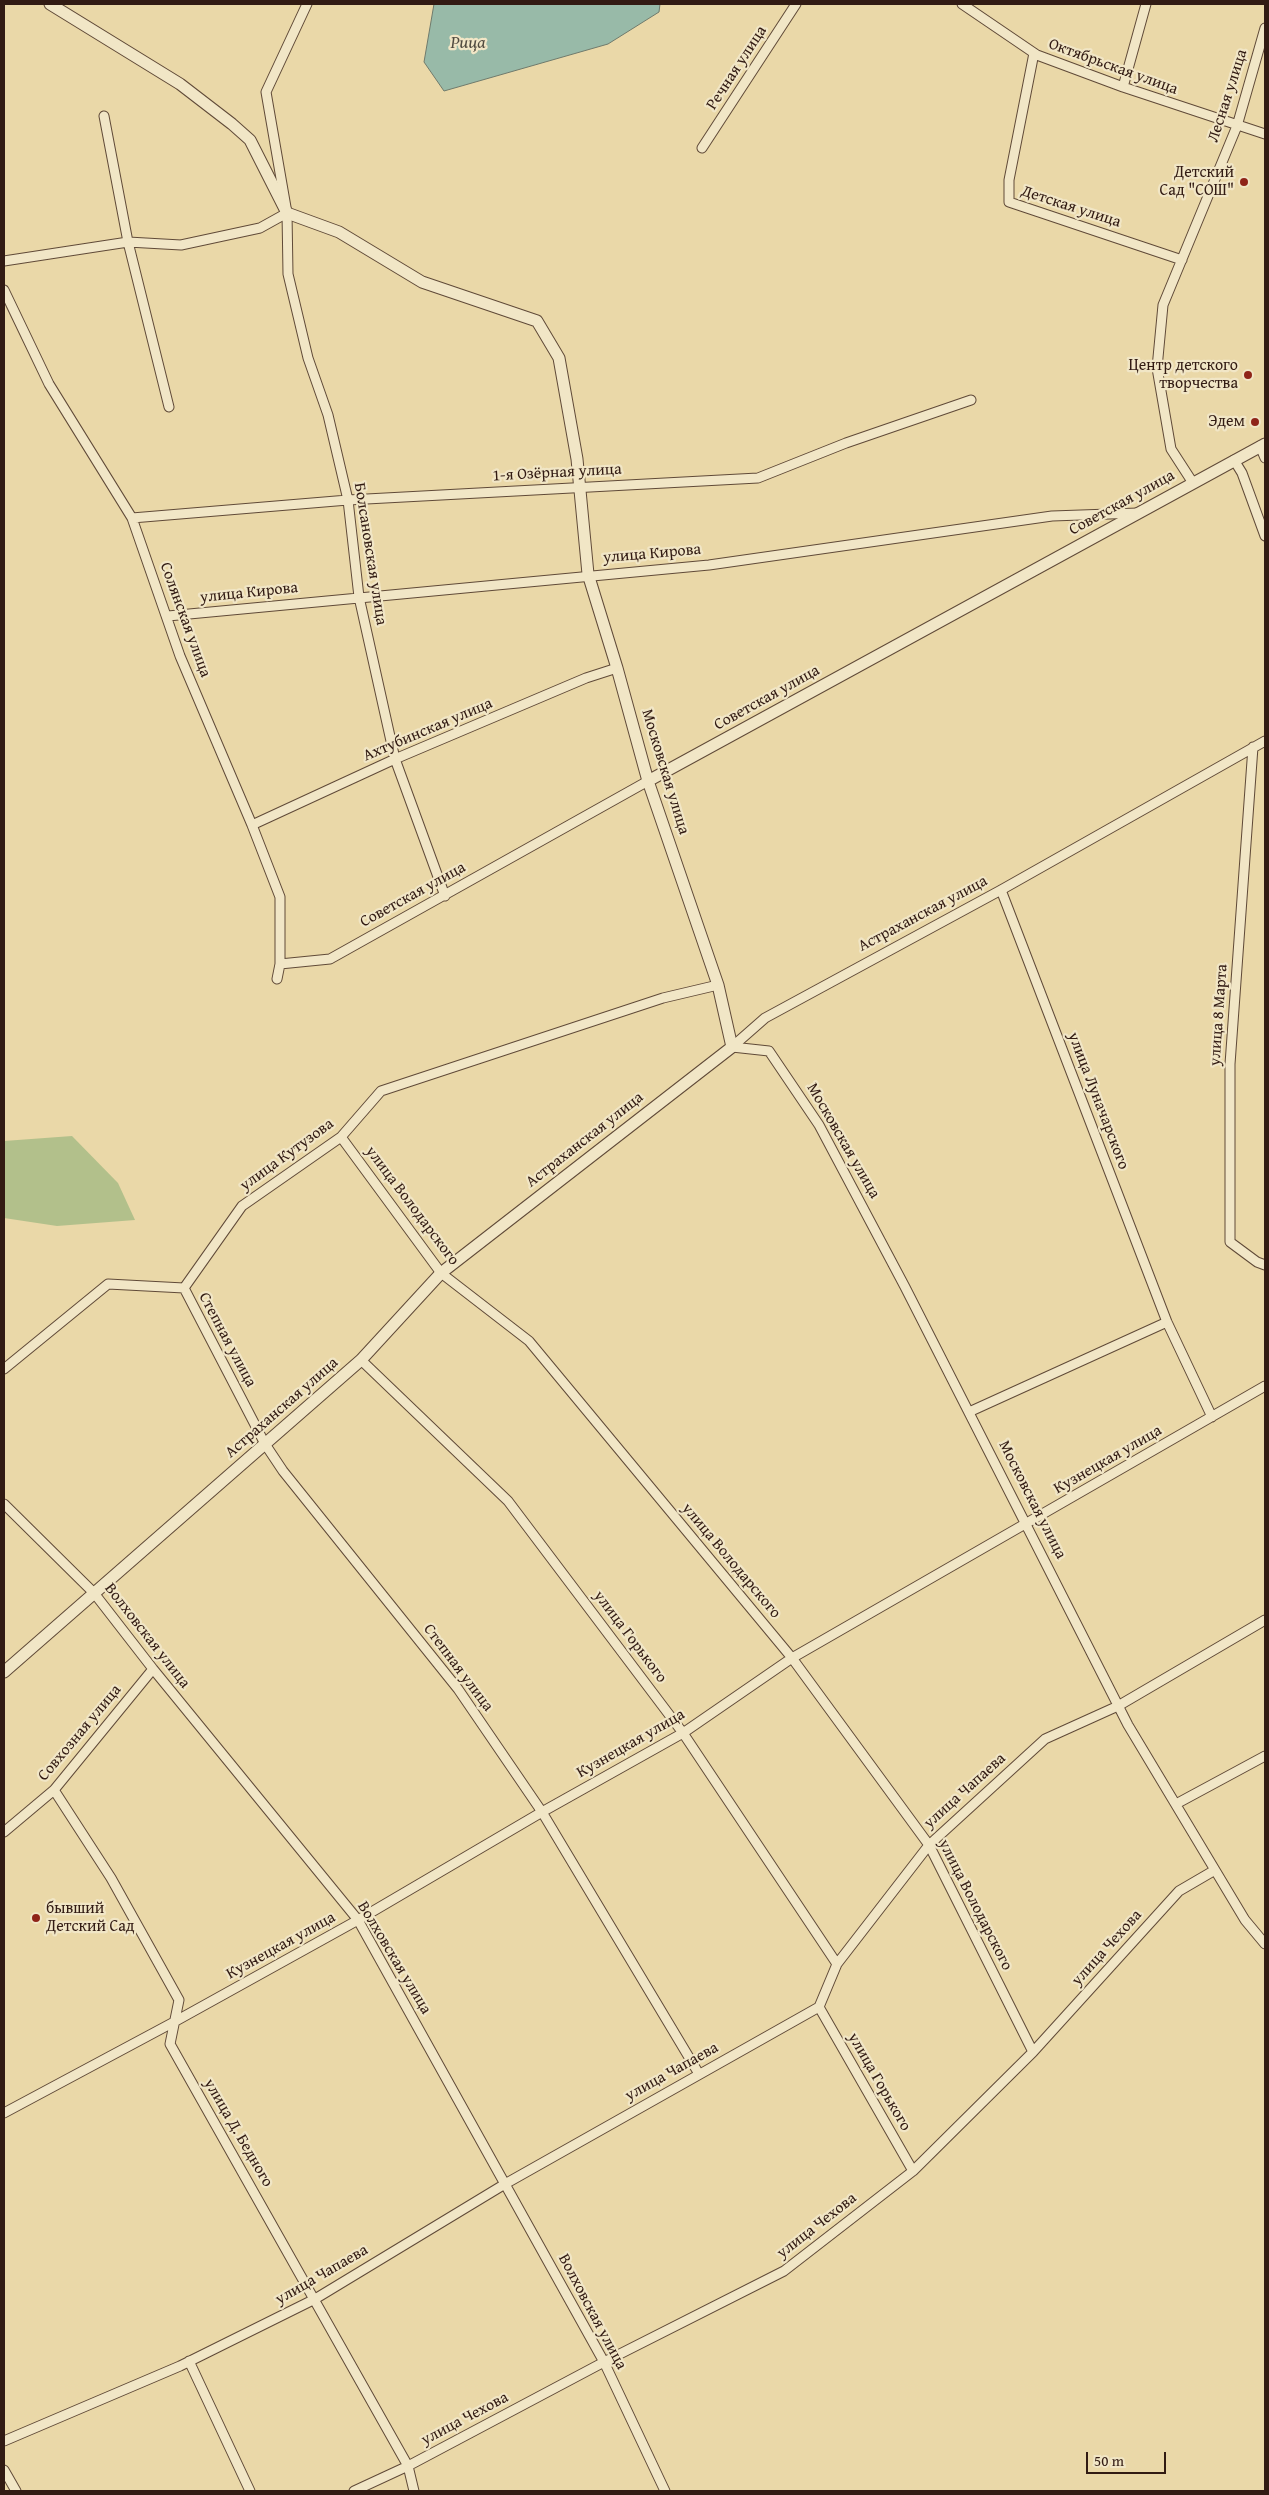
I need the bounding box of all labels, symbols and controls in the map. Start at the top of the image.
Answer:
street label: Речная улица [703,22,771,114]
water label: Рица [450,32,486,54]
street label: Октябрьская улица [1046,35,1180,99]
street label: Лесная улица [1204,47,1252,145]
place label: Детский Сад "СОШ" [1160,163,1234,201]
marker: Детский Сад "СОШ" [1238,176,1250,188]
street label: Детская улица [1019,182,1123,232]
place label: Центр детского творчества [1129,356,1238,394]
marker: Центр детского творчества [1242,369,1254,381]
place label: Эдем [1208,412,1245,432]
marker: Эдем [1249,416,1261,428]
street label: 1-я Озёрная улица [492,460,622,486]
street label: Советская улица [1066,466,1178,540]
street label: Болсановская улица [349,481,391,627]
street label: улица Кирова [602,540,702,568]
street label: Солянская улица [155,560,215,680]
street label: улица Кирова [199,578,299,608]
street label: Советская улица [711,661,823,735]
street label: Ахтубинская улица [360,694,496,766]
street label: Московская улица [637,707,693,837]
street label: Советская улица [357,858,469,932]
street label: Астраханская улица [855,872,991,956]
street label: улица 8 Марта [1206,963,1232,1067]
street label: улица Луначарского [1063,1030,1133,1172]
street label: Московская улица [802,1080,884,1202]
street label: Астраханская улица [522,1088,648,1192]
street label: улица Кутузова [236,1115,338,1195]
street label: улица Володарского [361,1143,463,1269]
street label: Степная улица [194,1289,260,1391]
street label: Астраханская улица [221,1354,343,1462]
street label: Кузнецкая улица [1051,1421,1165,1499]
street label: Московская улица [994,1438,1070,1562]
street label: улица Володарского [677,1500,785,1622]
street label: Волховская улица [100,1580,194,1692]
street label: улица Горького [589,1587,671,1687]
street label: Степная улица [419,1620,497,1716]
street label: Совхозная улица [34,1681,126,1785]
street label: Кузнецкая улица [574,1705,688,1783]
street label: улица Чапаева [920,1749,1010,1833]
street label: улица Володарского [934,1836,1016,1974]
street label: Волховская улица [353,1898,435,2018]
place label: бывший Детский Сад [46,1899,134,1937]
street label: улица Чехова [1068,1906,1146,1990]
street label: Кузнецкая улица [223,1908,339,1984]
marker: бывший Детский Сад [30,1912,42,1924]
street label: улица Горького [843,2029,915,2135]
street label: улица Чапаева [622,2038,722,2106]
street label: улица Д. Бедного [199,2075,277,2191]
street label: улица Чехова [773,2189,861,2263]
street label: улица Чапаева [272,2241,372,2309]
street label: Волховская улица [553,2251,631,2373]
street label: улица Чехова [418,2388,512,2450]
scale bar [1089,2442,1169,2474]
text: 50 m [1094,2450,1124,2471]

